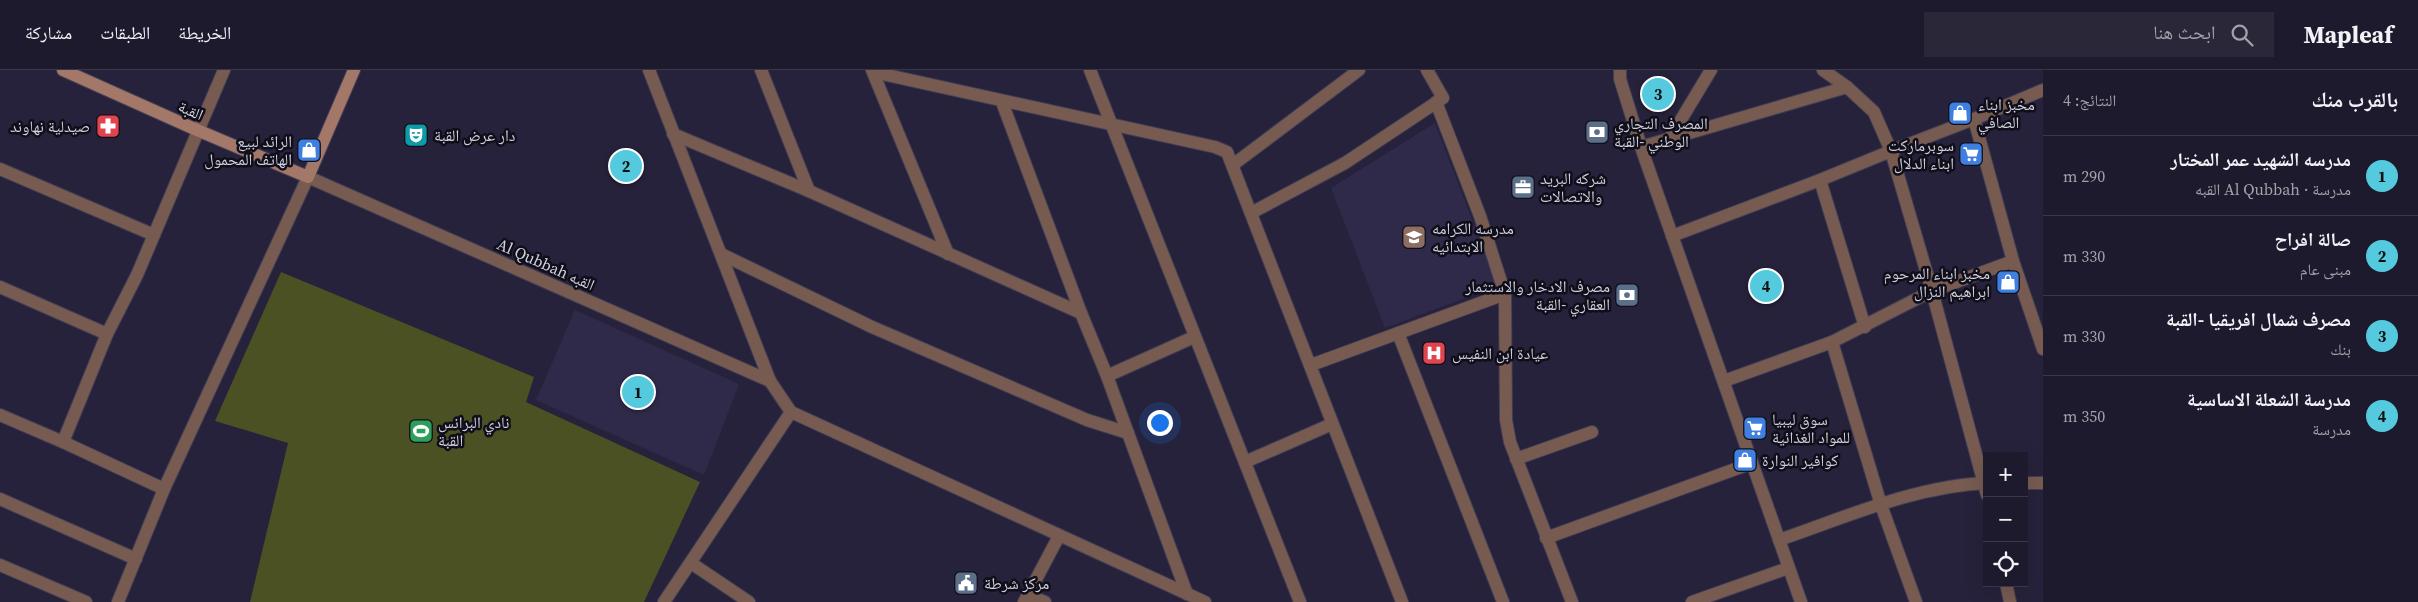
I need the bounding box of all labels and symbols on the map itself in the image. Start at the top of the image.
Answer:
pin: 3 [1642,75,1674,113]
place label: مخبز ابناء الصافي [1978,93,2035,135]
street label: القبة [175,95,207,125]
shop icon: مخبز ابناء الصافي [1947,100,1973,126]
place label: المصرف التجاري الوطني -القبة [1614,112,1708,154]
pharmacy icon: صيدلية نهاوند [95,113,121,139]
place label: صيدلية نهاوند [10,115,90,137]
bank icon: المصرف التجاري الوطني -القبة [1584,119,1610,145]
theatre icon: دار عرض القبة [403,122,429,148]
place label: دار عرض القبة [434,124,515,146]
place label: الرائد لبيع الهاتف المحمول [204,130,292,170]
place label: سوبرماركت ابناء الدلال [1888,134,1954,174]
shop icon: الرائد لبيع الهاتف المحمول [296,137,322,163]
supermarket icon: سوبرماركت ابناء الدلال [1958,141,1984,167]
pin: 2 [610,147,642,185]
place label: شركه البريد والاتصالات [1540,167,1606,207]
office icon: شركه البريد والاتصالات [1510,174,1536,200]
place label: مدرسه الكرامه الابتدائيه [1432,217,1514,257]
school or university icon: مدرسه الكرامه الابتدائيه [1401,224,1427,250]
street label: Al Qubbah القبه [494,233,598,295]
place label: مخبز ابناء المرحوم ابراهيم النزال [1884,262,1990,302]
pin: 4 [1750,267,1782,305]
shop icon: مخبز ابناء المرحوم ابراهيم النزال [1995,269,2021,295]
place label: مصرف الادخار والاستثمار العقاري -القبة [1464,275,1610,317]
bank icon: مصرف الادخار والاستثمار العقاري -القبة [1614,282,1640,308]
hospital icon: عيادة ابن النفيس [1421,340,1447,366]
place label: عيادة ابن النفيس [1452,342,1548,364]
pin: 1 [622,373,654,411]
place label: سوق ليبيا للمواد الغذائية [1772,408,1850,448]
your location [1147,410,1173,436]
place label: نادي البرانس القبة [438,411,510,451]
supermarket icon: سوق ليبيا للمواد الغذائية [1742,415,1768,441]
sports icon: نادي البرانس القبة [408,418,434,444]
shop icon: كوافير النوارة [1732,447,1758,473]
place label: كوافير النوارة [1762,449,1839,471]
public building icon: مركز شرطة [953,570,979,596]
place label: مركز شرطة [984,572,1049,594]

